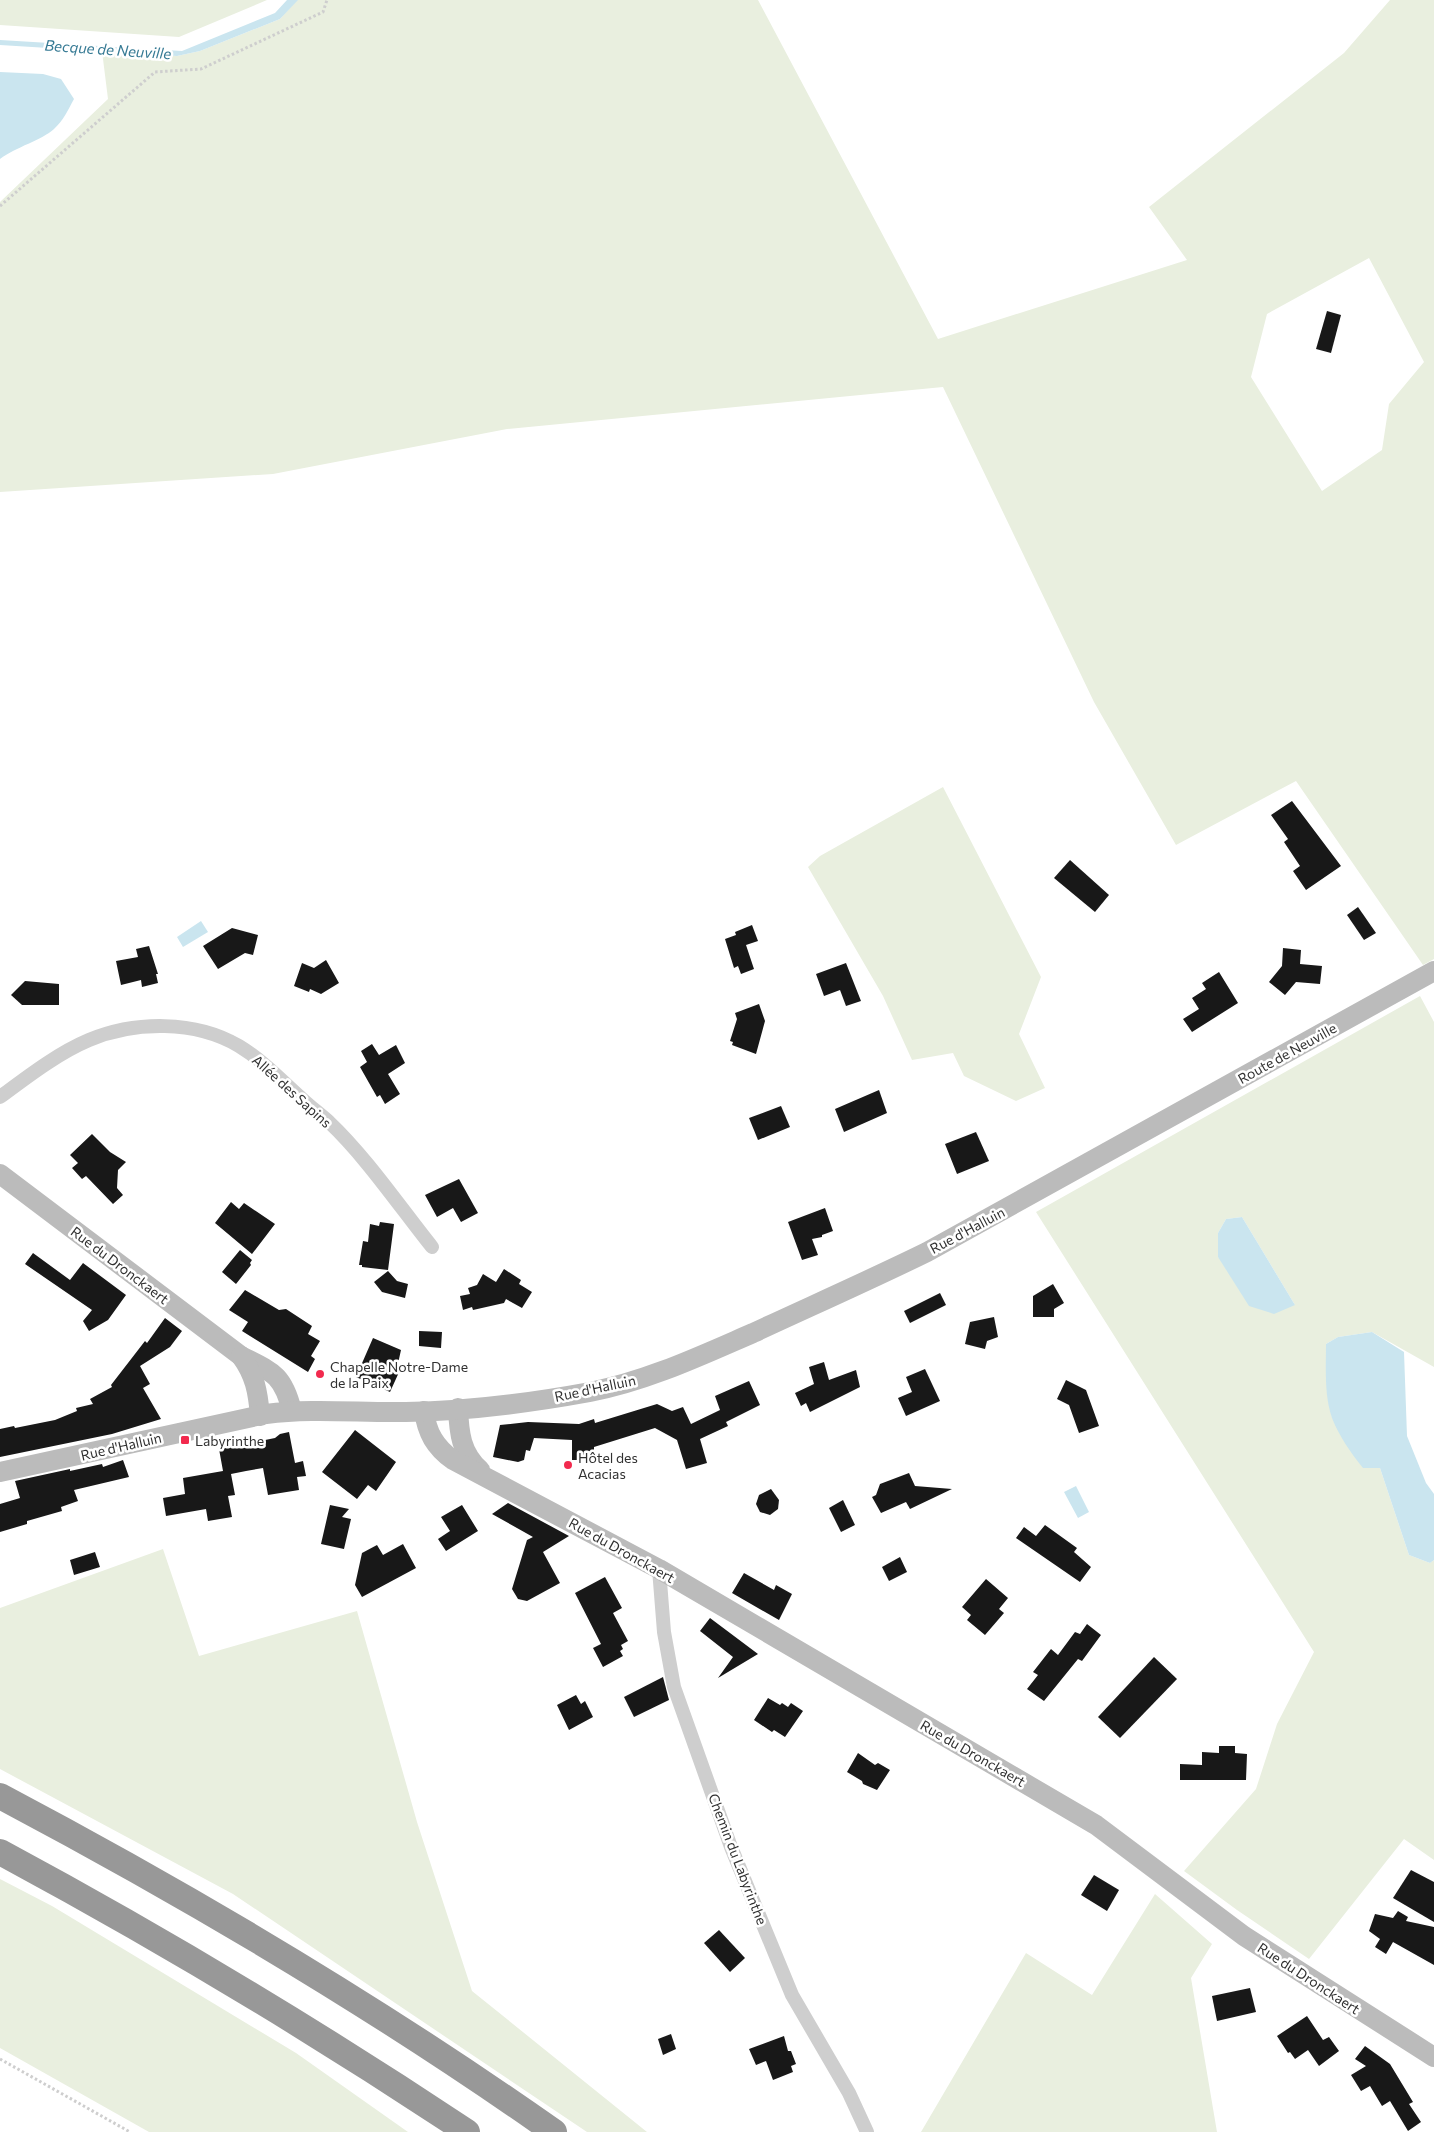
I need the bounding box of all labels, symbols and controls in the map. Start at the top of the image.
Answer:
water label: Becque de Neuville [44,36,172,62]
street label: Route de Neuville [1235,1019,1339,1087]
street label: Allée des Sapins [249,1051,335,1131]
street label: Rue d'Halluin [927,1203,1007,1257]
street label: Rue du Dronckaert [68,1223,173,1308]
place label: Chapelle Notre-Dame de la Paix [330,1358,468,1391]
marker: Chapelle Notre-Dame de la Paix [314,1368,326,1380]
street label: Rue d'Halluin [553,1371,637,1405]
street label: Rue d'Halluin [79,1428,163,1464]
place label: Labyrinthe [195,1432,264,1449]
marker: Labyrinthe [179,1434,191,1446]
place label: Hôtel des Acacias [578,1449,638,1482]
marker: Hôtel des Acacias [562,1459,574,1471]
street label: Rue du Dronckaert [566,1514,678,1586]
street label: Rue du Dronckaert [917,1716,1029,1790]
street label: Chemin du Labyrinthe [705,1791,771,1927]
street label: Rue du Dronckaert [1255,1939,1363,2018]

